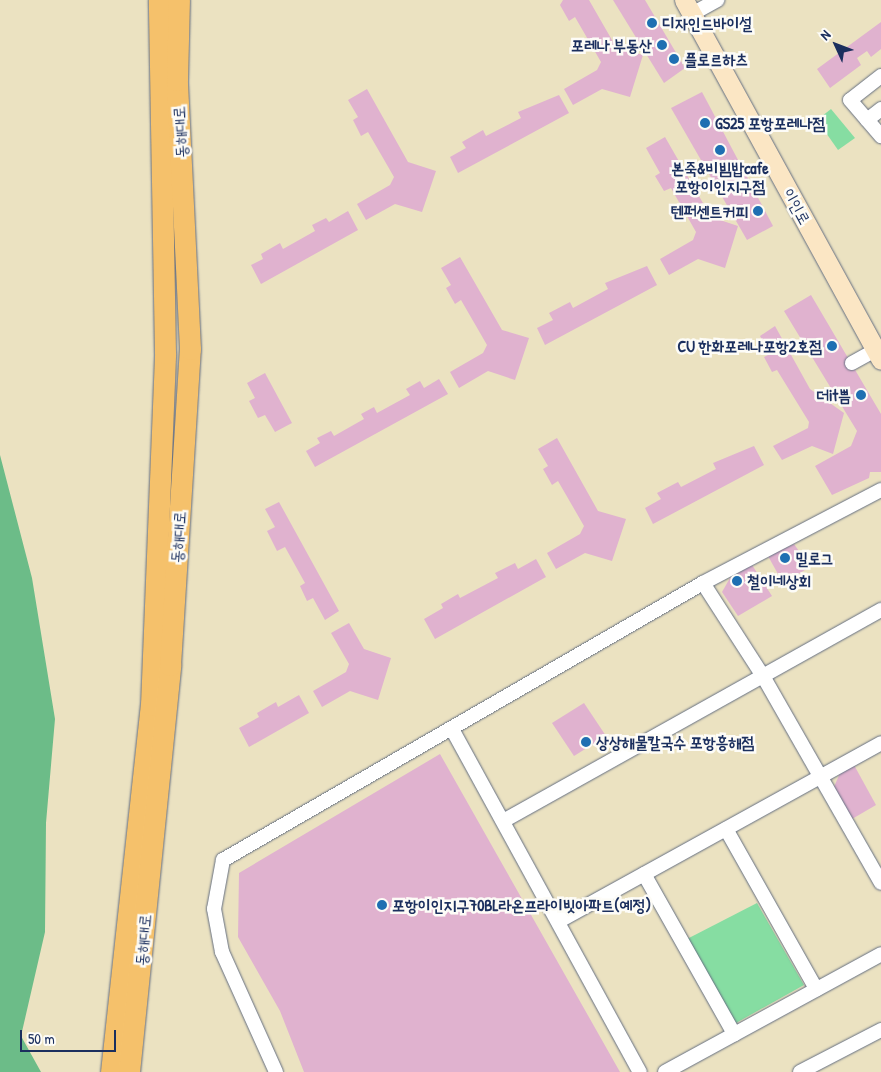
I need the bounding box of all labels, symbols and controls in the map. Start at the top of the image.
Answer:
place label: 디자인드바이설 [662,13,752,33]
marker: 디자인드바이설 [646,17,658,29]
north arrow [811,20,861,70]
text: N [815,25,834,44]
place label: 포레나 부동산 [571,35,652,55]
marker: 포레나 부동산 [656,39,668,51]
place label: 플로르하츠 [684,49,748,69]
marker: 플로르하츠 [668,53,680,65]
street label: 동해대로 [169,106,191,158]
place label: GS25 포항포레나점 [715,113,825,133]
marker: GS25 포항포레나점 [699,117,711,129]
marker: 본죽&비빔밥cafe 포항이인지구점 [714,144,726,156]
place label: 본죽&비빔밥cafe 포항이인지구점 [671,158,769,196]
street label: 이인로 [779,184,815,228]
place label: 텐퍼센트커피 [671,201,748,221]
marker: 텐퍼센트커피 [752,205,764,217]
place label: CU 한화포레나포항2호점 [677,336,822,356]
marker: CU 한화포레나포항2호점 [826,340,838,352]
place label: 더it쁨 [816,385,851,405]
marker: 더it쁨 [855,389,867,401]
street label: 동해대로 [167,511,189,563]
place label: 밀로그 [795,548,834,568]
marker: 밀로그 [779,552,791,564]
place label: 철이네상회 [747,571,811,591]
marker: 철이네상회 [731,575,743,587]
place label: 상상해물칼국수 포항흥해점 [596,732,754,752]
marker: 상상해물칼국수 포항흥해점 [580,736,592,748]
place label: 포항이인지구70BL라온프라이빗아파트(예정) [392,895,651,915]
marker: 포항이인지구70BL라온프라이빗아파트(예정) [376,899,388,911]
street label: 동해대로 [131,914,155,966]
scale bar [22,1020,119,1052]
text: 50 m [28,1028,55,1049]

